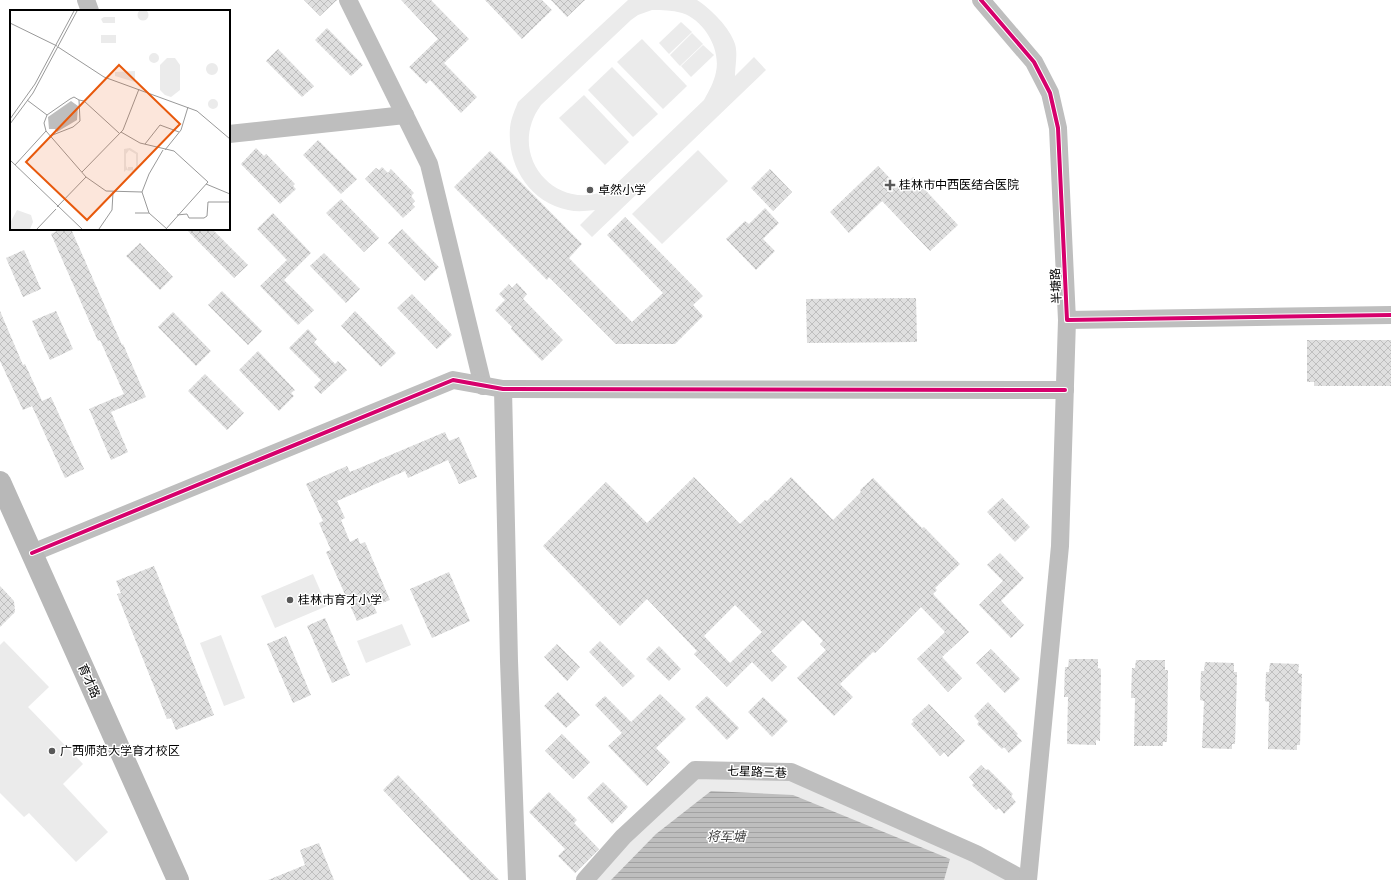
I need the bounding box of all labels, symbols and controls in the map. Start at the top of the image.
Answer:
inset map [10,10,230,230]
place label: 桂林市中西医结合医院 [899,178,1019,192]
marker: 桂林市中西医结合医院 [884,179,896,191]
place label: 卓然小学 [598,183,646,197]
marker: 卓然小学 [585,185,595,195]
street label: 半塘路 [1048,268,1064,304]
place label: 桂林市育才小学 [298,593,382,607]
marker: 桂林市育才小学 [285,595,295,605]
street label: 育才路 [75,662,103,700]
place label: 广西师范大学育才校区 [60,744,180,758]
marker: 广西师范大学育才校区 [47,746,57,756]
street label: 七星路三巷 [727,764,787,780]
water label: 将军塘 [706,829,747,844]

